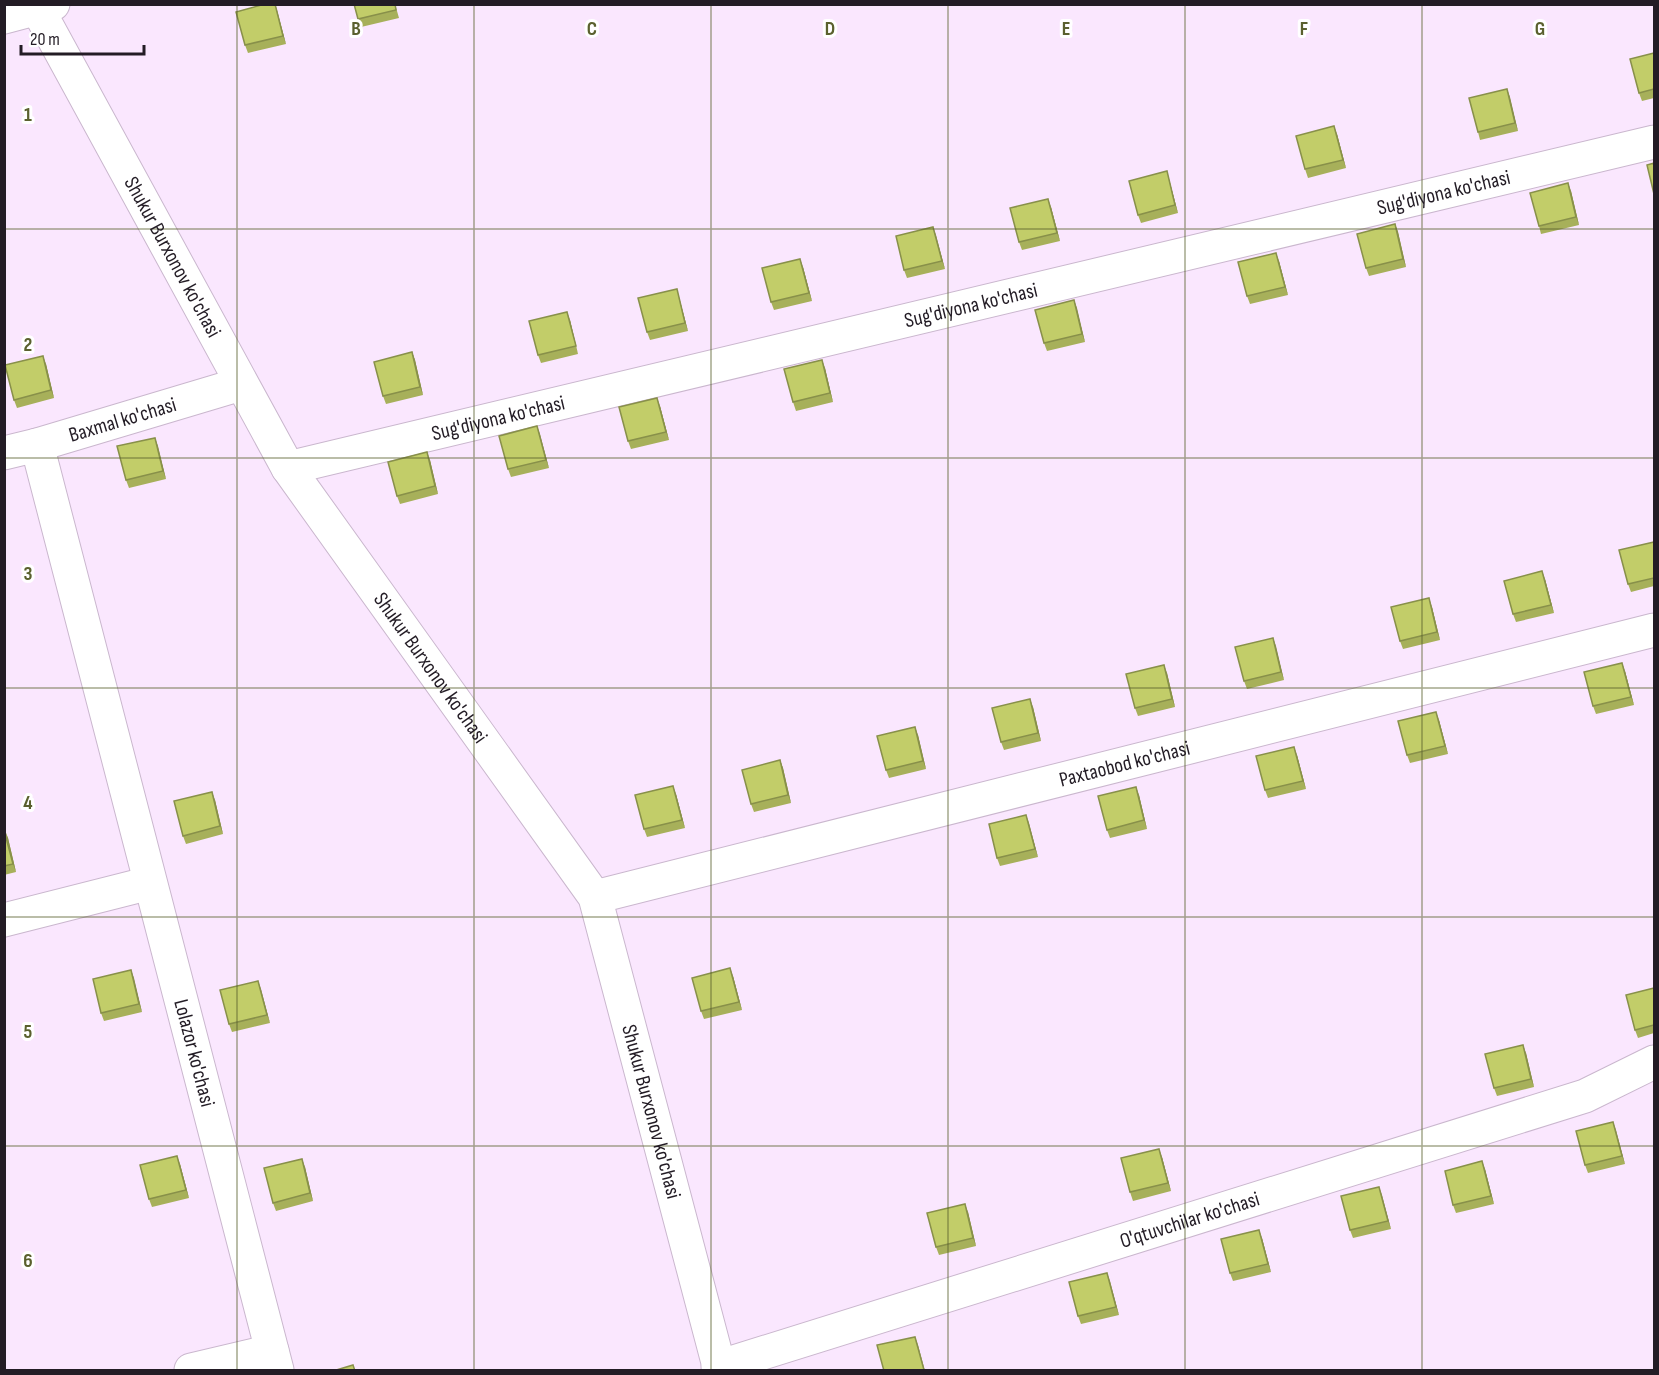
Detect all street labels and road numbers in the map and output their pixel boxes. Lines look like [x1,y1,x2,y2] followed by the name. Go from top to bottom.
[1375,165,1513,221] street label: Sug'diyona ko'chasi
[119,172,226,342] street label: Shukur Burxonov ko'chasi
[902,278,1040,333] street label: Sug'diyona ko'chasi
[429,390,567,446] street label: Sug'diyona ko'chasi
[66,392,179,448] street label: Baxmal ko'chasi
[368,588,493,748] street label: Shukur Burxonov ko'chasi
[1057,736,1192,792] street label: Paxtaobod ko'chasi
[168,996,220,1110] street label: Lolazor ko'chasi
[616,1022,686,1202] street label: Shukur Burxonov ko'chasi
[1117,1187,1263,1254] street label: O'qtuvchilar ko'chasi

